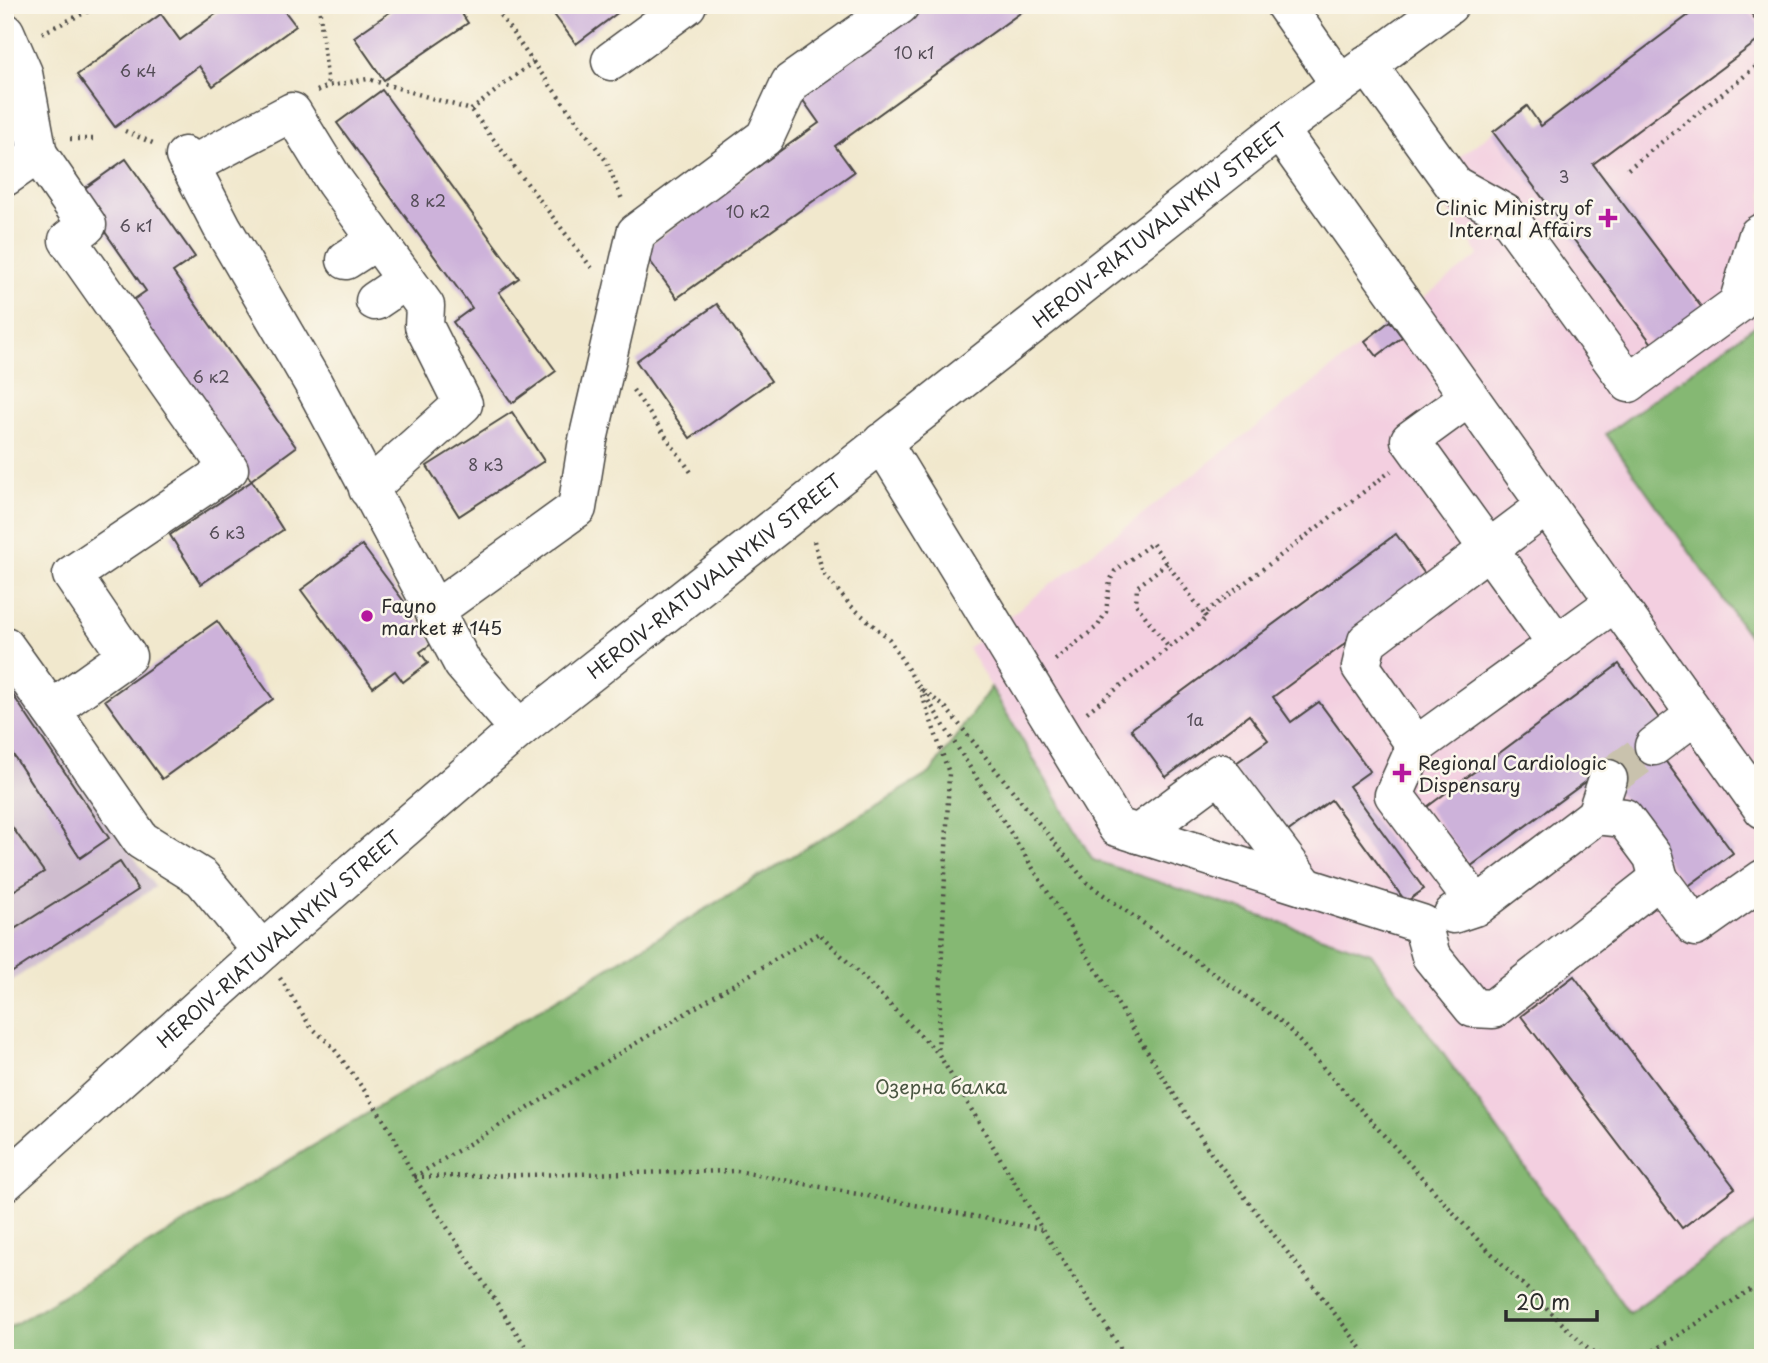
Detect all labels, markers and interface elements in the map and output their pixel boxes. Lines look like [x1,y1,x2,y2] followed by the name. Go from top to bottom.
[894,40,934,64] house number: 10 к1
[120,58,156,82] house number: 6 к4
[1026,115,1292,334] street label: HEROIV-RIATUVALNYKIV STREET
[1559,164,1569,188] house number: 3
[410,188,446,212] house number: 8 к2
[1435,193,1593,243] place label: Clinic Ministry of Internal Affairs
[726,199,770,223] house number: 10 к2
[1598,208,1618,228] marker: Clinic Ministry of Internal Affairs
[119,213,153,237] house number: 6 к1
[192,364,230,388] house number: 6 к2
[468,452,504,476] house number: 8 к3
[580,466,847,685] street label: HEROIV-RIATUVALNYKIV STREET
[209,520,245,544] house number: 6 к3
[381,591,502,641] place label: Fayno market # 145
[359,608,375,624] marker: Fayno market # 145
[1186,707,1204,731] house number: 1а
[1418,748,1607,798] place label: Regional Cardiologic Dispensary
[1392,763,1412,783] marker: Regional Cardiologic Dispensary
[150,823,407,1054] street label: HEROIV-RIATUVALNYKIV STREET
[875,1072,1007,1100] park label: Озерна балка
[1506,1279,1596,1323] scale bar
[1516,1285,1570,1317] text: 20 m

